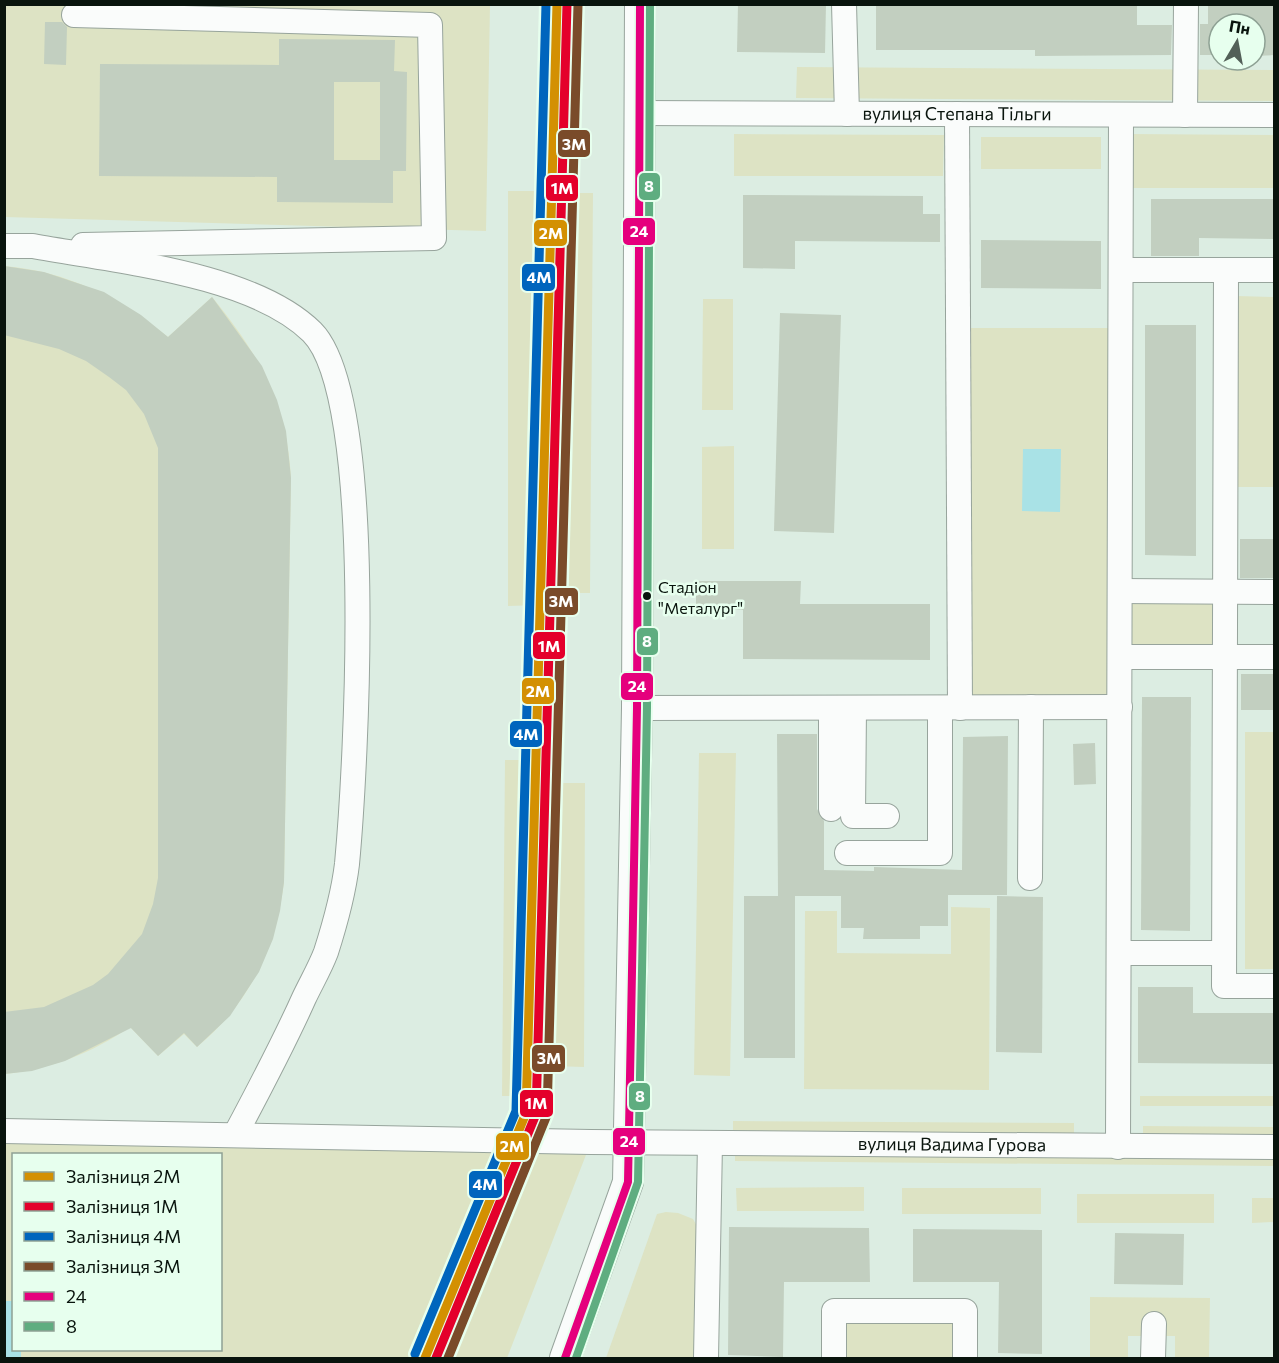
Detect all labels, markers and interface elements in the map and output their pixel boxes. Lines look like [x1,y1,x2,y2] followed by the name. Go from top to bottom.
[1207,12,1267,72] north arrow
[1228,16,1252,38] text: Пн
[862,102,1052,124] street label: вулиця Степана Тільги
[557,129,591,158] line badge: 3М
[562,134,586,153] text: 3М
[638,172,661,201] line badge: 8
[545,174,579,202] line badge: 1М
[644,176,654,195] text: 8
[551,178,573,197] text: 1М
[622,217,656,246] line badge: 24
[533,219,568,247] line badge: 2М
[630,221,649,240] text: 24
[539,223,563,242] text: 2М
[521,263,556,292] line badge: 4М
[526,267,552,286] text: 4М
[658,577,743,617] place label: Стадіон "Металург"
[544,587,579,616] line badge: 3М
[641,590,653,602] marker: Стадіон "Металург"
[549,591,573,610] text: 3М
[636,627,659,656] line badge: 8
[532,631,566,660] line badge: 1М
[642,631,652,650] text: 8
[538,636,560,655] text: 1М
[620,672,654,701] line badge: 24
[628,676,647,695] text: 24
[521,677,555,705] line badge: 2М
[526,681,550,700] text: 2М
[509,720,543,748] line badge: 4М
[513,724,539,743] text: 4М
[531,1044,566,1073] line badge: 3М
[537,1048,561,1067] text: 3М
[628,1082,651,1111] line badge: 8
[635,1086,645,1105] text: 8
[519,1089,554,1118] line badge: 1М
[525,1093,547,1112] text: 1М
[612,1127,646,1156] line badge: 24
[620,1131,639,1150] text: 24
[495,1132,530,1161] line badge: 2М
[858,1132,1046,1155] street label: вулиця Вадима Гурова
[500,1136,524,1155] text: 2М
[12,1153,222,1351] legend
[66,1165,181,1187] text: Залізниця 2М
[468,1170,503,1199] line badge: 4М
[472,1174,498,1193] text: 4М
[66,1195,178,1217] text: Залізниця 1М
[66,1225,181,1247] text: Залізниця 4М
[66,1255,181,1277] text: Залізниця 3М
[66,1285,87,1307] text: 24
[66,1315,77,1337] text: 8

